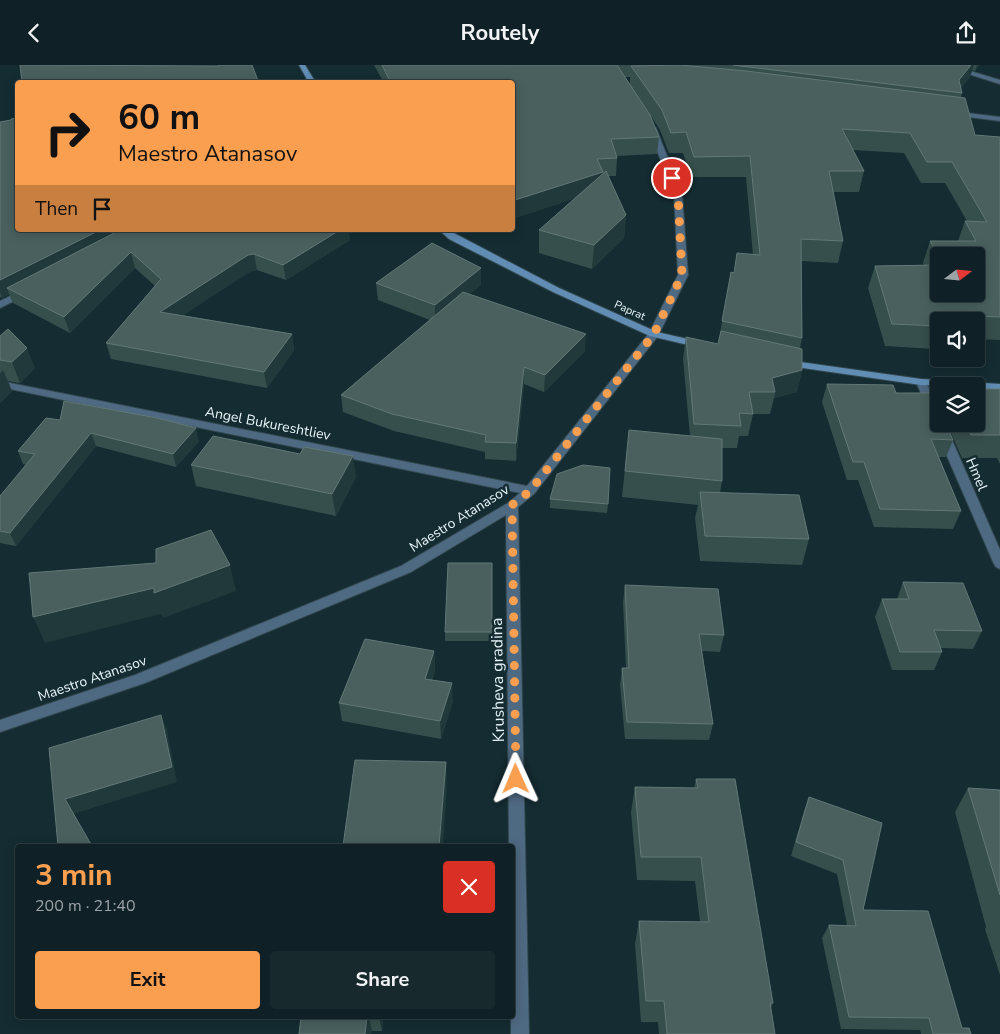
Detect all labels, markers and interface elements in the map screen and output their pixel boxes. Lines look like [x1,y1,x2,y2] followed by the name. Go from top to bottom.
[461,18,539,48] text: Routely
[20,19,48,47] icon: back
[952,19,980,47] icon: share
[118,94,200,141] text: 60 m
[35,100,100,165] icon: right
[118,139,297,169] text: Maestro Atanasov
[651,157,693,199] pin
[658,164,686,192] icon: arrive
[88,195,116,223] icon: arrive
[35,196,78,222] text: Then
[930,247,985,303] north arrow
[930,247,985,432] map controls
[612,297,648,324] street label: Paprat
[930,312,985,367] button: sound
[930,377,985,432] button: layers
[203,402,333,445] street label: Angel Bukureshtliev
[961,455,992,494] street label: Hmel
[406,480,513,557] street label: Maestro Atanasov
[486,617,510,743] street label: Krusheva gradina
[35,651,150,706] street label: Maestro Atanasov
[489,752,541,804] position arrow
[35,855,113,896] text: 3 min
[443,861,495,913] button: close
[35,895,136,917] text: 200 m · 21:40
[35,951,260,1009] button: Exit
[270,951,495,1009] button: Share

